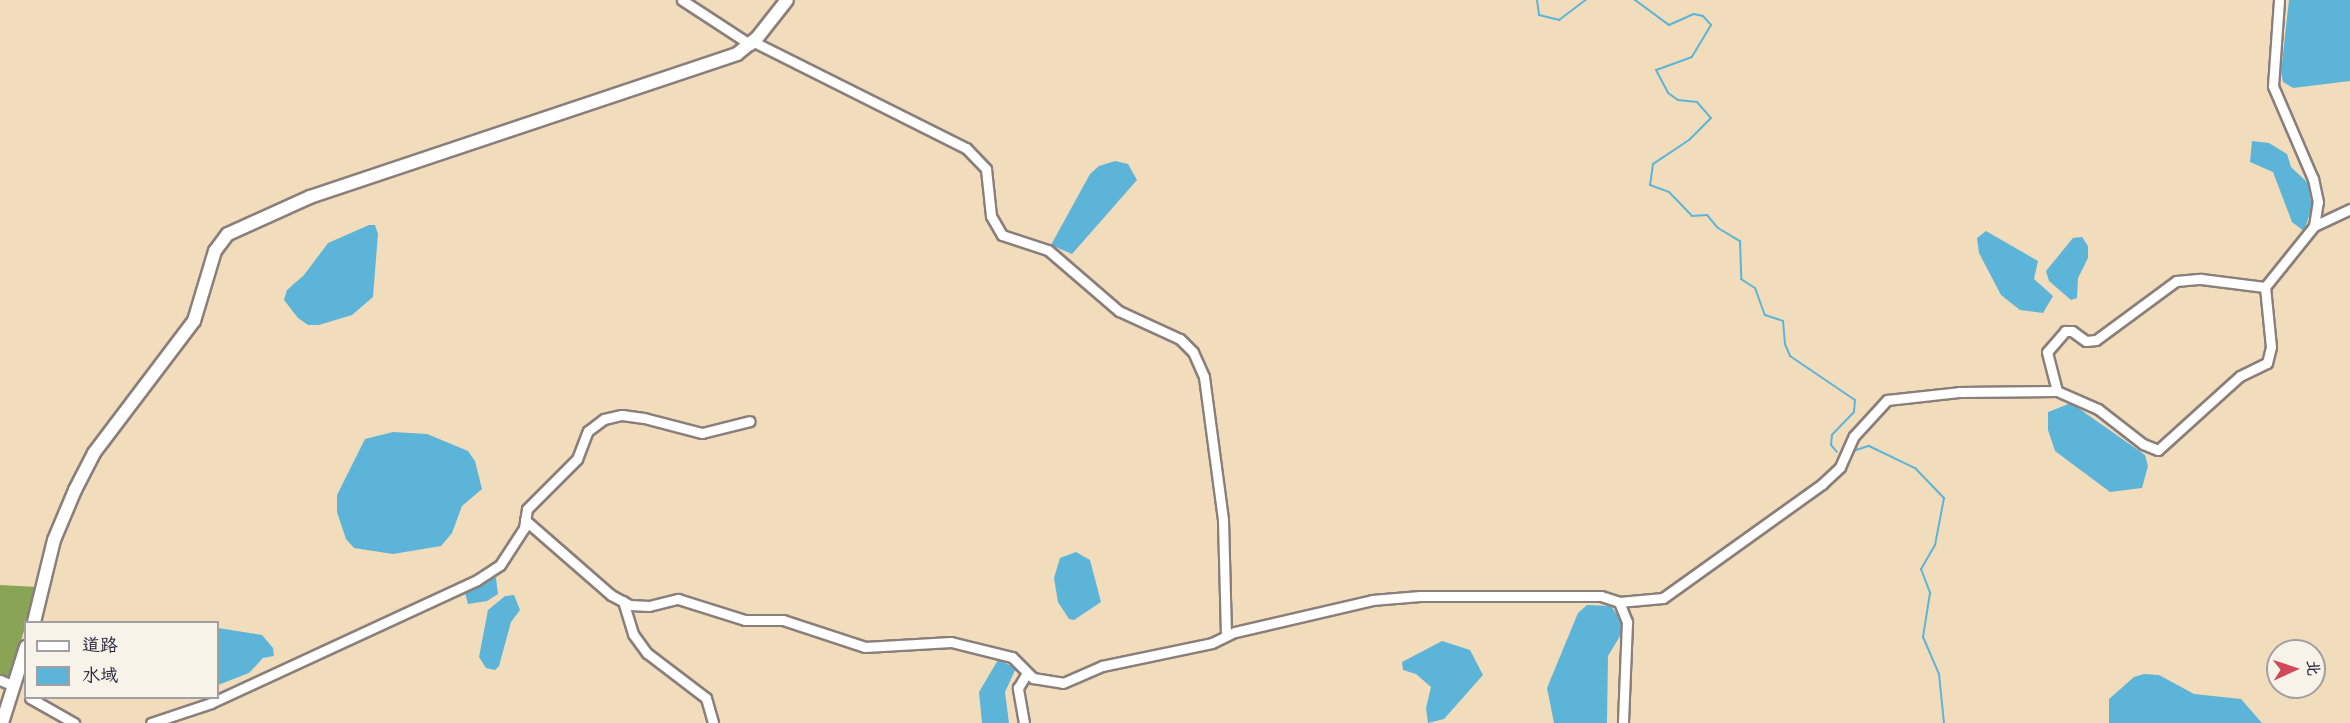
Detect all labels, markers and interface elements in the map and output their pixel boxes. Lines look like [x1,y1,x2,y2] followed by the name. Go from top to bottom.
[24,621,219,699] legend
[82,632,118,661] text: 道路
[2266,639,2326,699] north arrow
[2300,659,2325,677] text: 北
[82,662,118,691] text: 水域

